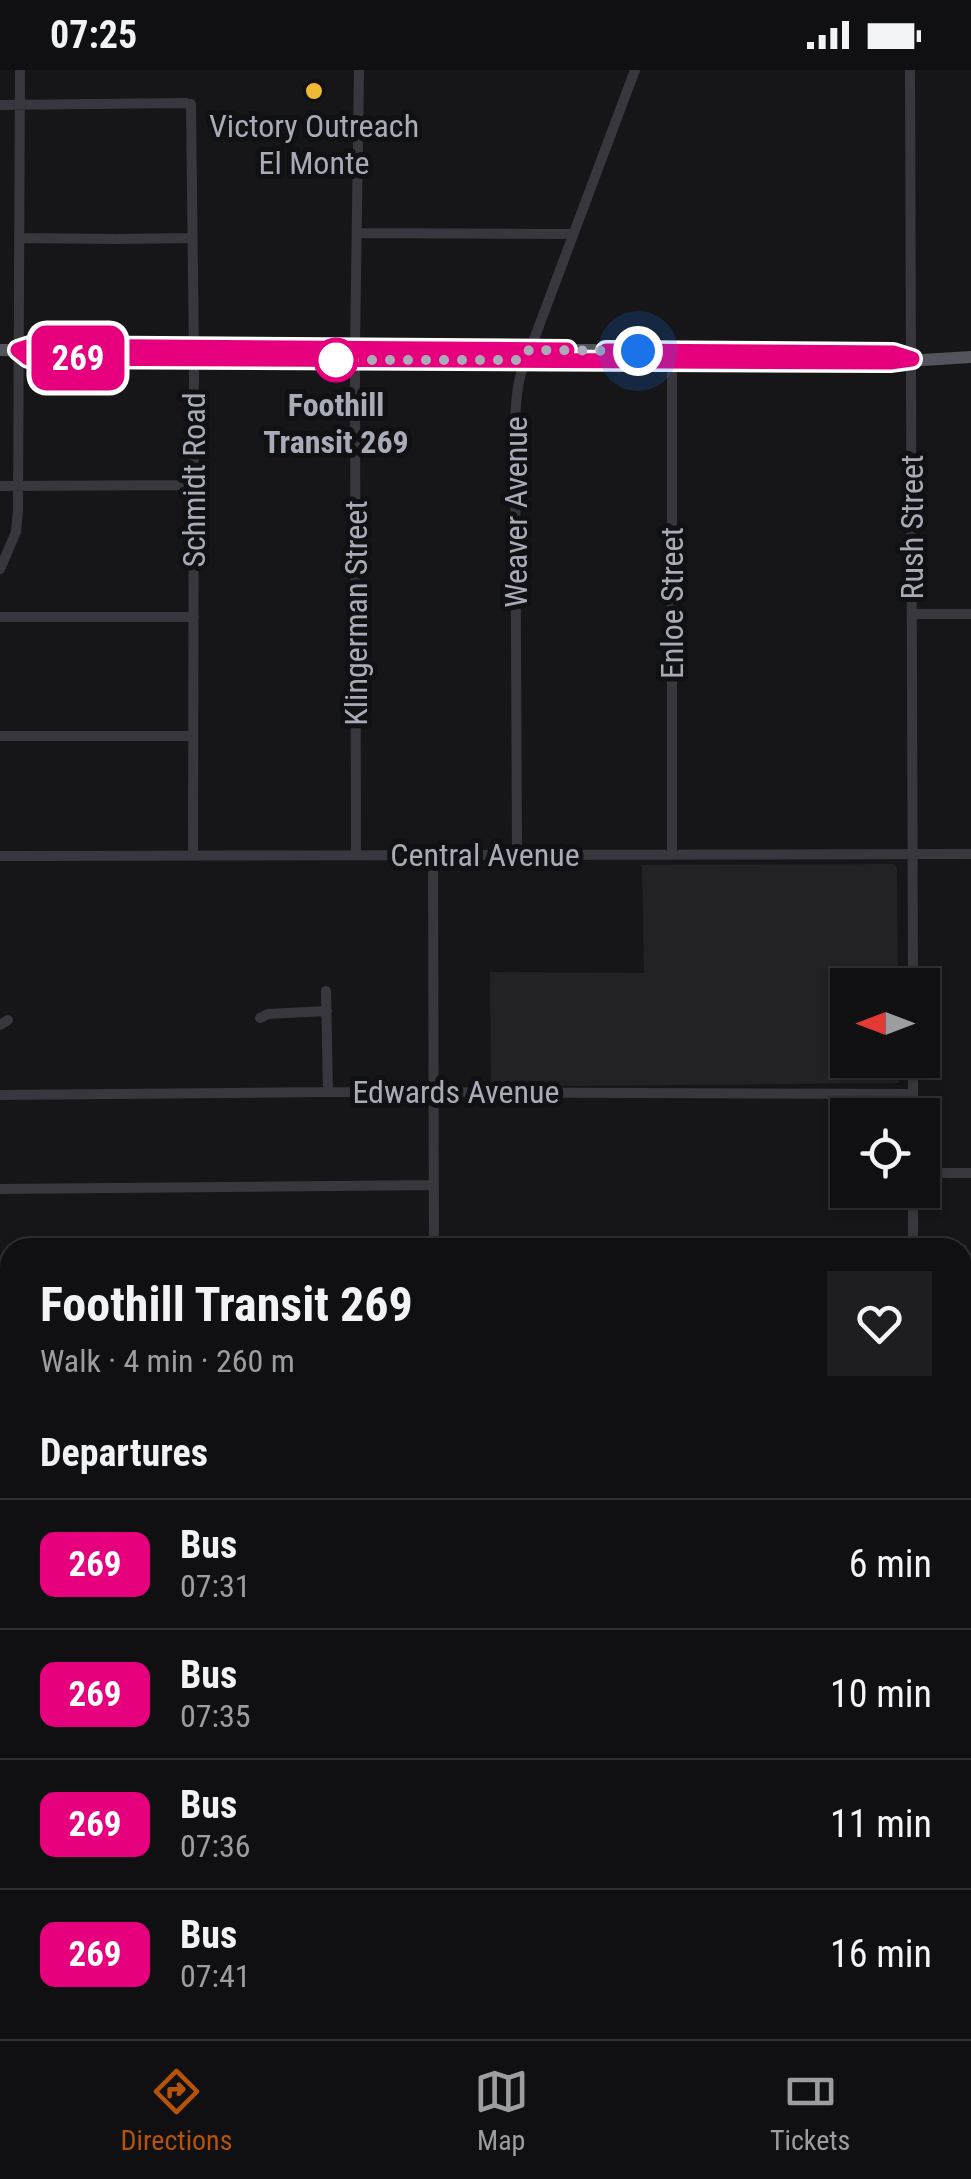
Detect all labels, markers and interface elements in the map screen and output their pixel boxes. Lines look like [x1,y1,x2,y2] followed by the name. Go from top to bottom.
[50,13,137,57] text: 07:25
[303,80,325,102] marker: Victory Outreach El Monte
[209,107,419,182] place label: Victory Outreach El Monte
[20,326,136,390] line badge: 269
[613,326,663,376] your location
[51,338,105,379] text: 269
[315,339,357,381] marker: Foothill Transit 269
[263,386,409,461] place label: Foothill Transit 269
[175,392,213,568] street label: Schmidt Road
[497,416,535,608] street label: Weaver Avenue
[893,455,931,599] street label: Rush Street
[337,500,375,726] street label: Klingerman Street
[653,527,691,679] street label: Enloe Street
[390,836,580,874] street label: Central Avenue
[830,968,940,1078] north arrow
[830,968,940,1208] map controls
[353,1073,560,1111] street label: Edwards Avenue
[830,1098,940,1208] button: locate
[827,1271,932,1376] button: heart
[40,1276,413,1333] text: Foothill Transit 269
[40,1342,295,1380] text: Walk · 4 min · 260 m
[40,1431,208,1475] text: Departures
[180,1523,237,1567] text: Bus
[849,1542,932,1586] text: 6 min
[68,1544,122,1585] text: 269
[180,1567,251,1605] text: 07:31
[180,1653,237,1697] text: Bus
[830,1672,932,1716] text: 10 min
[68,1674,122,1715] text: 269
[180,1697,251,1735] text: 07:35
[180,1783,237,1827] text: Bus
[830,1802,932,1846] text: 11 min
[68,1804,122,1845] text: 269
[180,1827,251,1865] text: 07:36
[180,1913,237,1957] text: Bus
[830,1932,932,1976] text: 16 min
[68,1934,122,1975] text: 269
[180,1957,251,1995] text: 07:41
[121,2064,232,2157] tab: Directions
[474,2064,529,2157] tab: Map
[770,2064,850,2157] tab: Tickets

